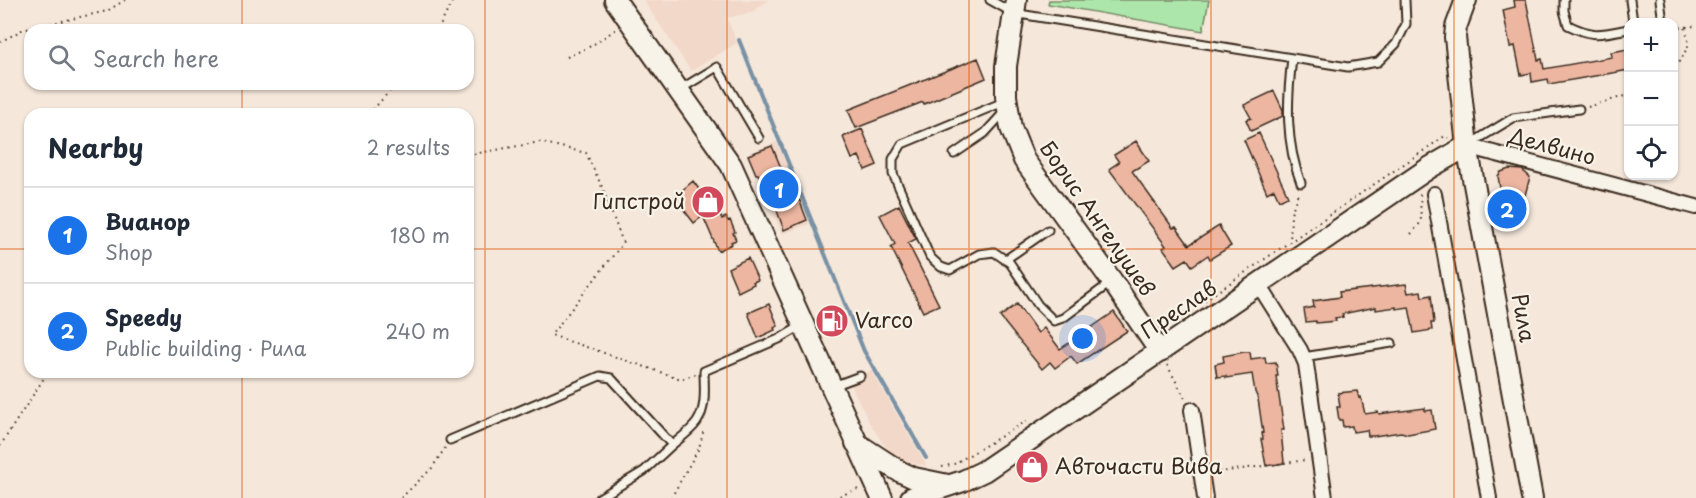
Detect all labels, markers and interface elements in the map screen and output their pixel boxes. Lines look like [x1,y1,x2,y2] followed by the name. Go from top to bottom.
[1624,18,1678,180] map controls
[1624,18,1678,72] button: +
[24,24,474,90] search box
[45,41,78,74] icon: search
[93,41,219,74] text: Search here
[1624,72,1678,126] button: −
[1505,118,1599,172] street label: Делвино
[1624,126,1678,180] button: locate
[48,128,143,167] text: Nearby
[367,132,450,162] text: 2 results
[1033,134,1164,302] street label: Борис Ангелушев
[760,166,798,212] pin: 1
[593,184,685,216] place label: Гипстрой
[690,184,726,220] shop icon: Гипстрой
[1488,186,1526,232] pin: 2
[105,204,190,237] text: Вианор
[63,220,72,250] text: 1
[390,220,450,250] text: 180 m
[105,237,153,267] text: Shop
[1133,271,1222,346] street label: Преслав
[1505,291,1545,345] street label: Рила
[105,300,182,333] text: Speedy
[814,303,850,339] fuel station icon: Varco
[855,303,913,335] place label: Varco
[60,316,75,346] text: 2
[385,316,450,346] text: 240 m
[1068,324,1097,353] your location
[105,333,306,363] text: Public building · Рила
[1014,449,1050,485] shop icon: Авточасти Вива
[1055,449,1223,481] place label: Авточасти Вива

